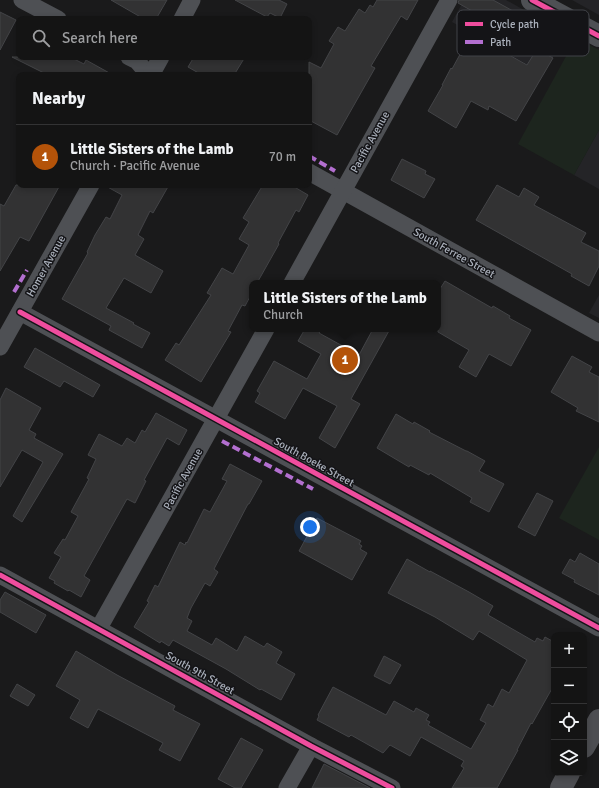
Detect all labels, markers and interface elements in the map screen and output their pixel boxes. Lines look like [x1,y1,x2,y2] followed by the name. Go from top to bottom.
[457,10,589,56] legend
[16,16,312,60] search box
[490,18,539,31] text: Cycle path
[30,27,52,49] icon: search
[62,29,138,47] text: Search here
[490,36,511,49] text: Path
[32,88,85,109] text: Nearby
[348,109,392,175] street label: Pacific Avenue
[70,140,234,158] text: Little Sisters of the Lamb
[41,149,49,165] text: 1
[269,149,296,165] text: 70 m
[70,158,200,174] text: Church · Pacific Avenue
[411,225,497,281] street label: South Ferree Street
[24,233,68,299] street label: Homer Avenue
[249,280,441,332] popup
[263,289,427,307] text: Little Sisters of the Lamb
[263,307,303,323] text: Church
[332,345,358,375] pin: 1
[272,435,357,490] street label: South Boeke Street
[161,446,205,512] street label: Pacific Avenue
[300,517,320,537] your location
[551,632,587,776] map controls
[551,632,587,668] button: +
[163,649,237,697] street label: South 9th Street
[551,668,587,704] button: −
[551,704,587,740] button: locate
[551,740,587,776] button: layers

